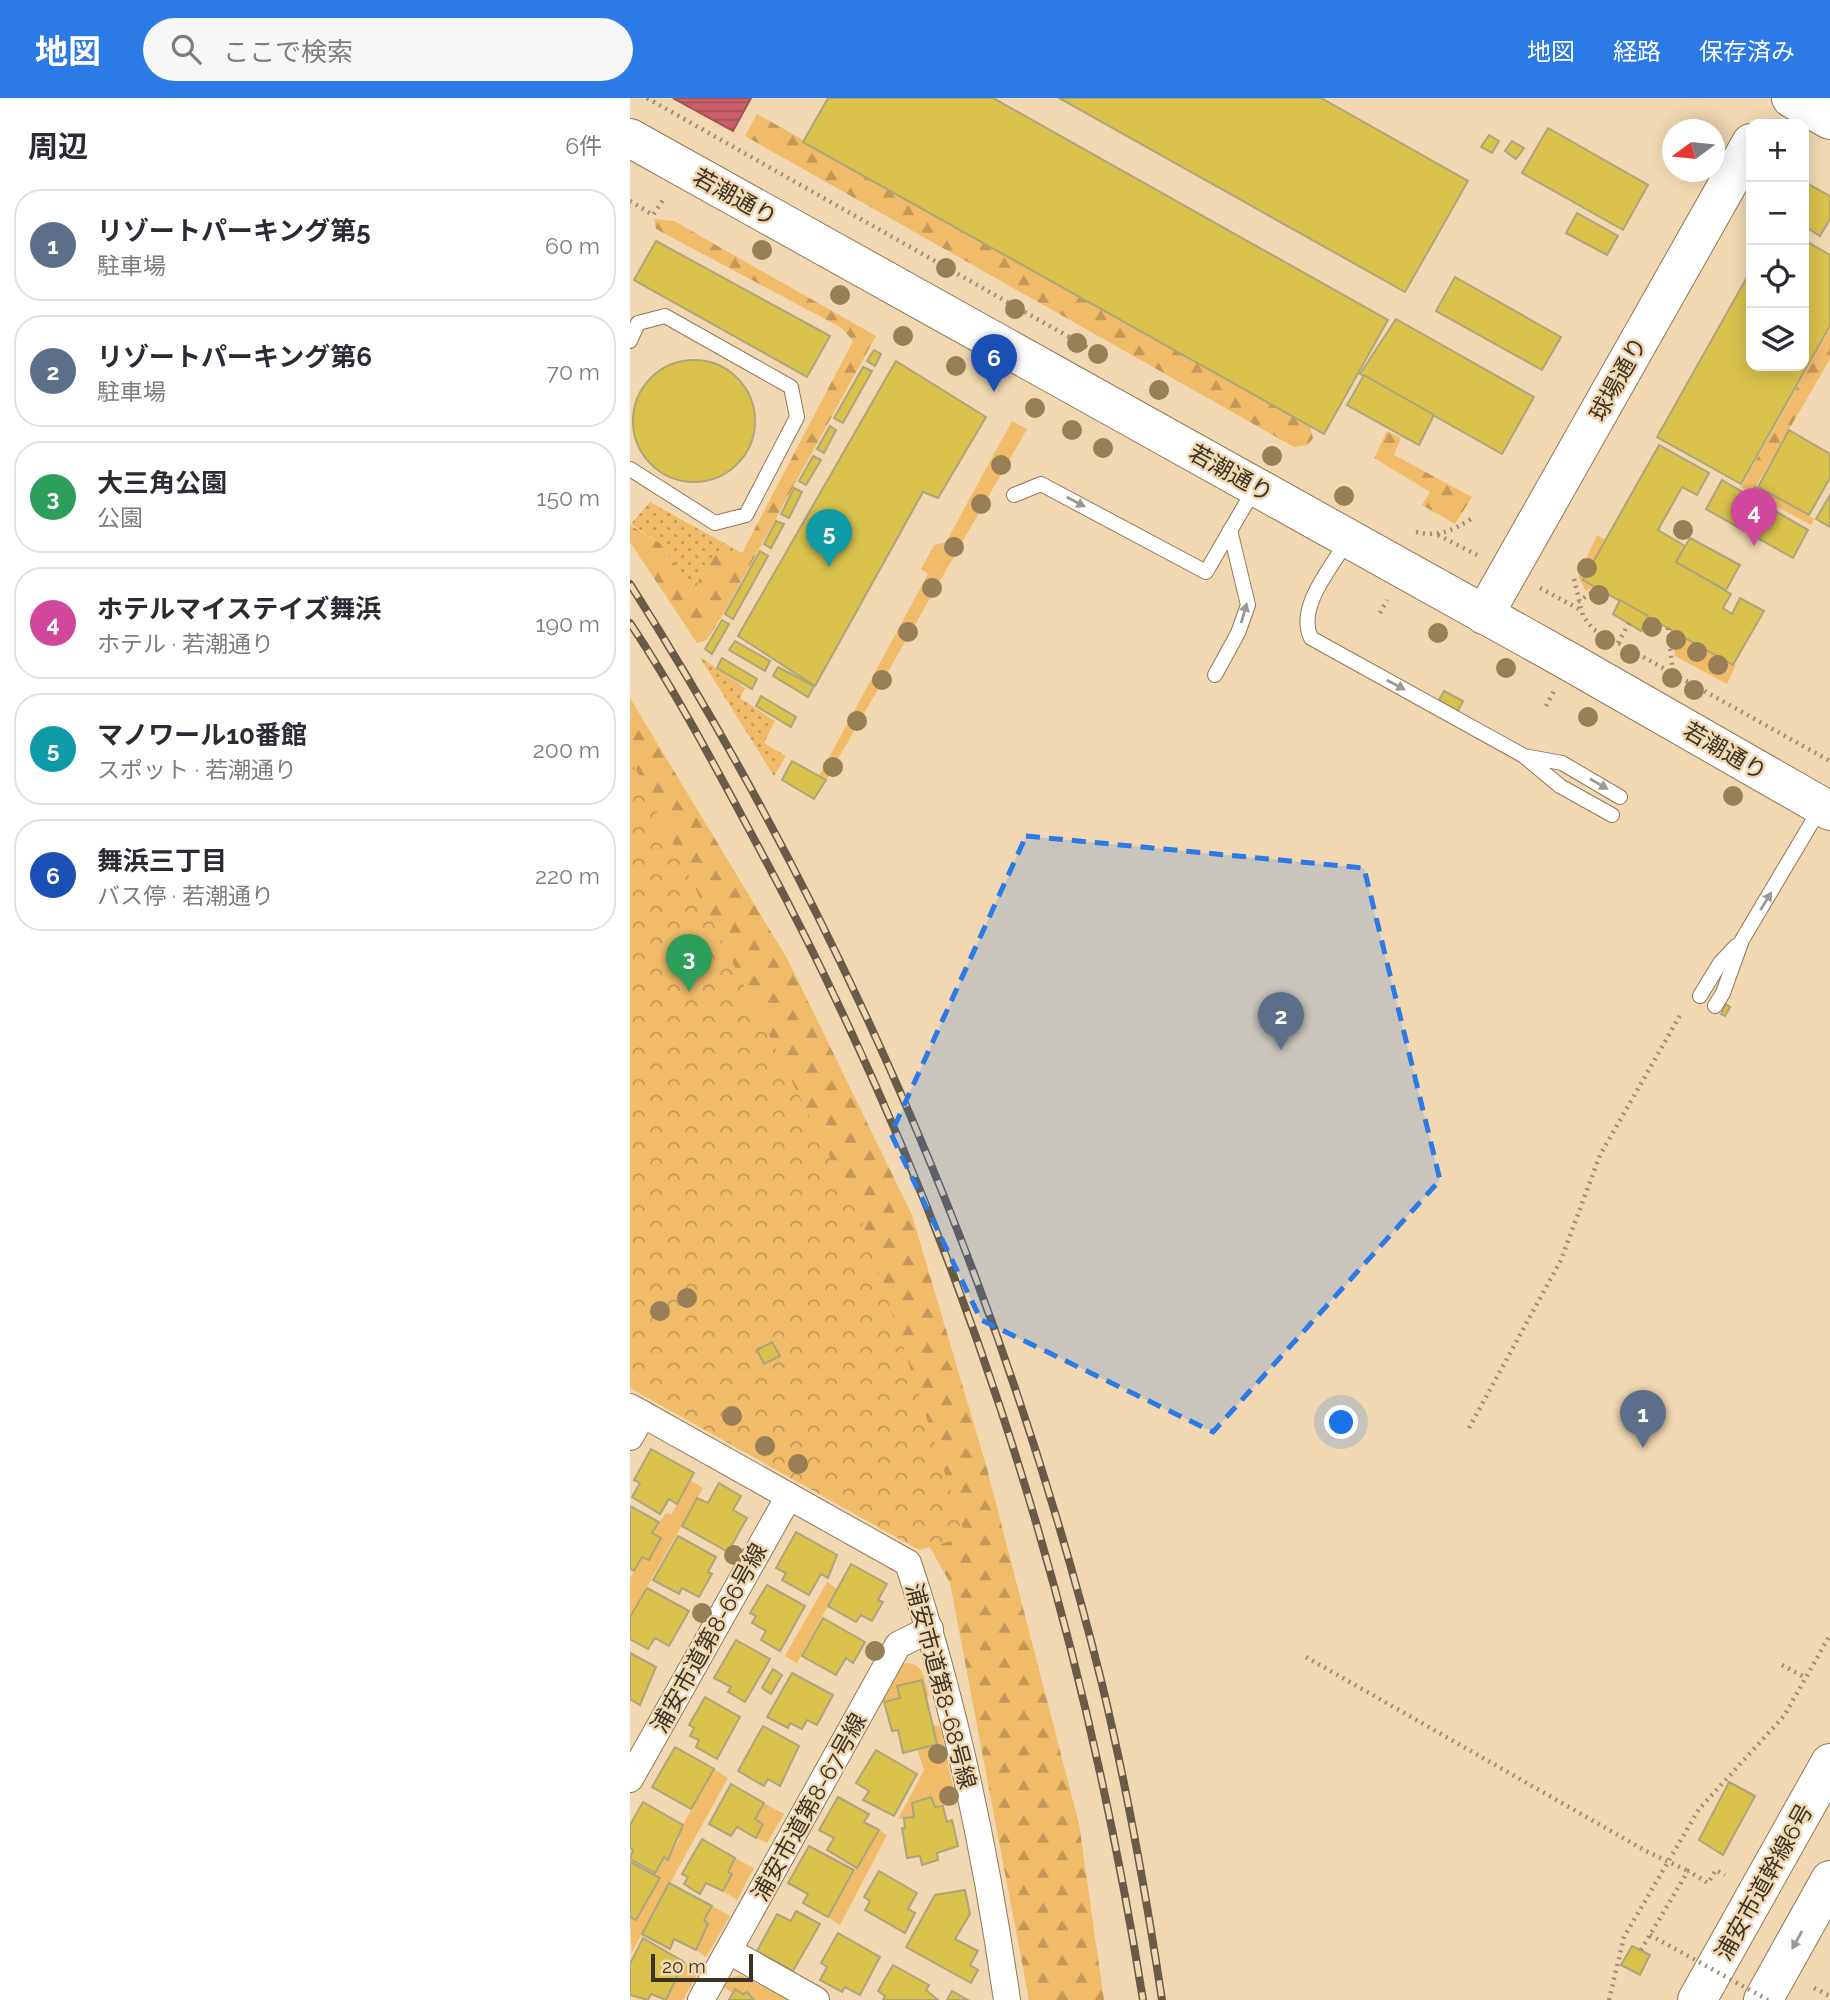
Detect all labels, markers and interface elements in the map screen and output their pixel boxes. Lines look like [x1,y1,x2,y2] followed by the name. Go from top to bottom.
[143,18,633,81] search box
[167,30,205,68] icon: search
[35,32,101,71] text: 地図
[223,37,353,67] text: ここで検索
[1527,37,1575,66] text: 地図
[1613,37,1661,66] text: 経路
[1699,37,1795,66] text: 保存済み
[1662,119,1725,182] north arrow
[1746,119,1809,371] map controls
[1746,119,1809,182] button: +
[28,129,88,164] text: 周辺
[565,132,602,159] text: 6件
[688,162,782,231] street label: 若潮通り
[1746,182,1809,245] button: −
[97,216,371,246] text: リゾートパーキング第5
[47,232,59,259] text: 1
[545,232,600,259] text: 60 m
[1746,245,1809,308] button: locate
[97,252,166,279] text: 駐車場
[1746,308,1809,371] button: layers
[1583,332,1652,426] street label: 球場通り
[971,334,1017,392] pin: 6
[97,342,372,372] text: リゾートパーキング第6
[47,358,59,385] text: 2
[547,358,600,385] text: 70 m
[97,378,166,405] text: 駐車場
[1184,438,1278,507] street label: 若潮通り
[97,468,227,498] text: 大三角公園
[47,484,59,511] text: 3
[537,484,600,511] text: 150 m
[1731,488,1777,546] pin: 4
[1066,496,1086,507] one-way arrow
[97,504,143,531] text: 公園
[806,509,852,567] pin: 5
[97,594,381,624] text: ホテルマイステイズ舞浜
[1239,602,1250,624] one-way arrow
[46,610,60,637] text: 4
[536,610,600,637] text: 190 m
[97,630,274,657] text: ホテル · 若潮通り
[1387,678,1407,690] one-way arrow
[1679,716,1772,785] street label: 若潮通り
[97,720,307,750] text: マノワール10番館
[47,736,59,763] text: 5
[533,736,600,763] text: 200 m
[97,756,297,783] text: スポット · 若潮通り
[1589,778,1608,791] one-way arrow
[97,846,227,876] text: 舞浜三丁目
[46,862,60,889] text: 6
[535,862,600,889] text: 220 m
[97,882,274,909] text: バス停 · 若潮通り
[1760,892,1772,911] one-way arrow
[666,934,712,992] pin: 3
[1258,992,1304,1050] pin: 2
[1620,1390,1666,1448] pin: 1
[1324,1405,1358,1439] your location
[645,1538,772,1737] street label: 浦安市道第8-66号線
[901,1580,982,1792] street label: 浦安市道第8-68号線
[746,1708,871,1905] street label: 浦安市道第8-67号線
[1709,1799,1818,1965] street label: 浦安市道幹線6号
[1791,1930,1803,1949] one-way arrow
[651,1951,752,1983] scale bar
[662,1955,706,1977] text: 20 m

